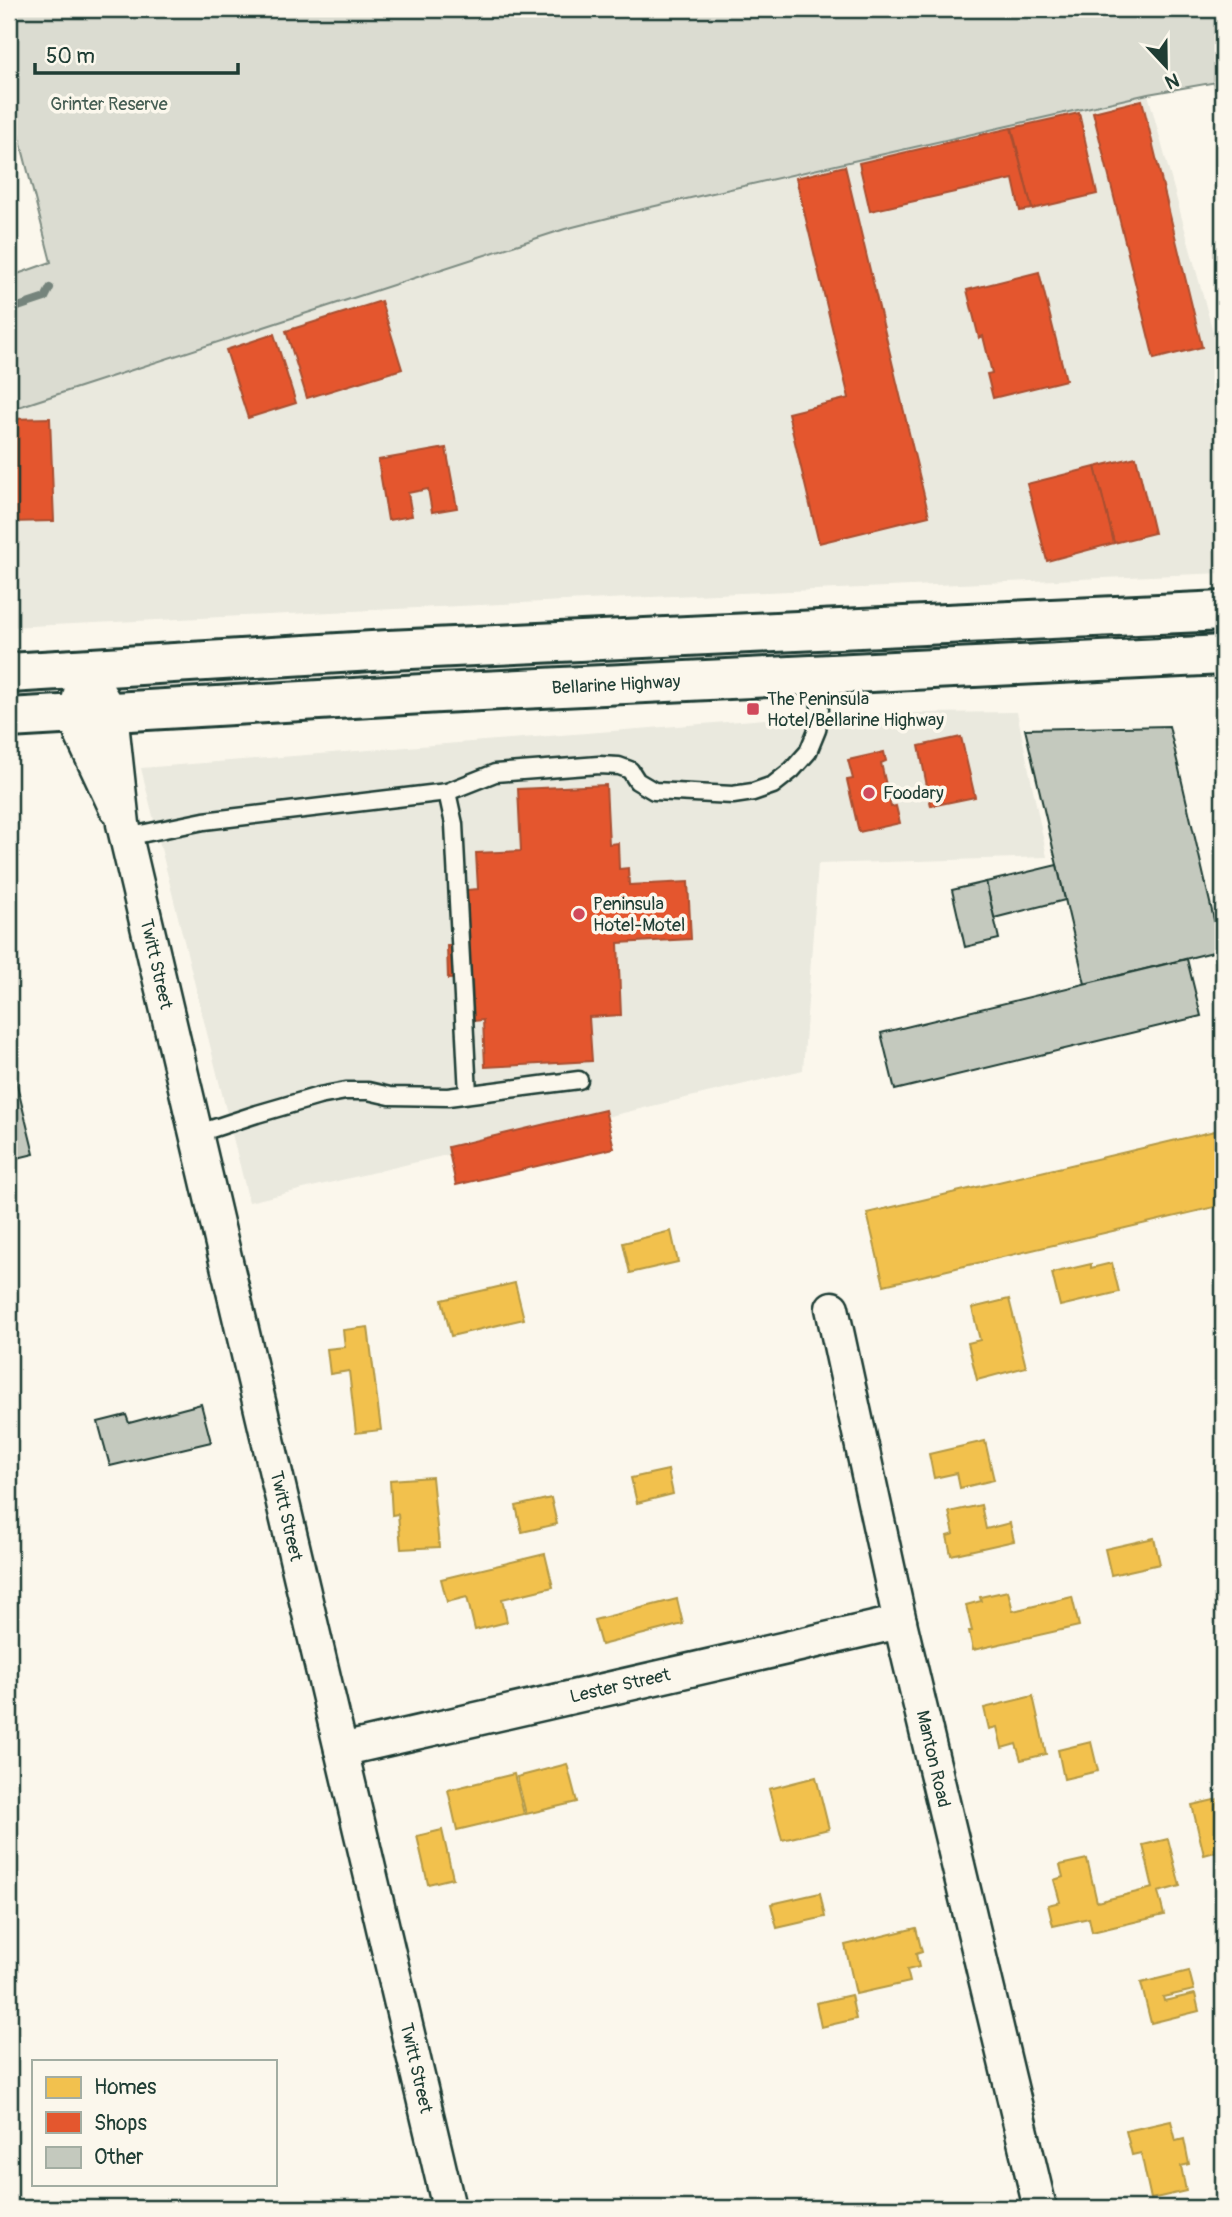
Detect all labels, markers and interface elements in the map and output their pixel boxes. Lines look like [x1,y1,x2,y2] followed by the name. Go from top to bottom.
[35,32,238,76] scale bar
[1130,32,1200,102] north arrow
[46,43,95,70] text: 50 m
[1161,67,1182,94] text: N
[50,93,168,116] park label: Grinter Reserve
[551,670,681,700] street label: Bellarine Highway
[767,688,944,732] place label: The Peninsula Hotel/Bellarine Highway
[745,701,761,717] marker: The Peninsula Hotel/Bellarine Highway
[883,782,944,805] place label: Foodary
[861,785,877,801] marker: Foodary
[593,893,685,937] place label: Peninsula Hotel-Motel
[571,906,587,922] marker: Peninsula Hotel-Motel
[134,917,178,1012] street label: Twitt Street
[264,1469,308,1564] street label: Twitt Street
[568,1663,673,1709] street label: Lester Street
[911,1708,955,1810] street label: Manton Road
[394,2021,438,2116] street label: Twitt Street
[32,2060,276,2186] legend
[94,2074,157,2101] text: Homes
[94,2110,147,2137] text: Shops
[94,2144,144,2171] text: Other

